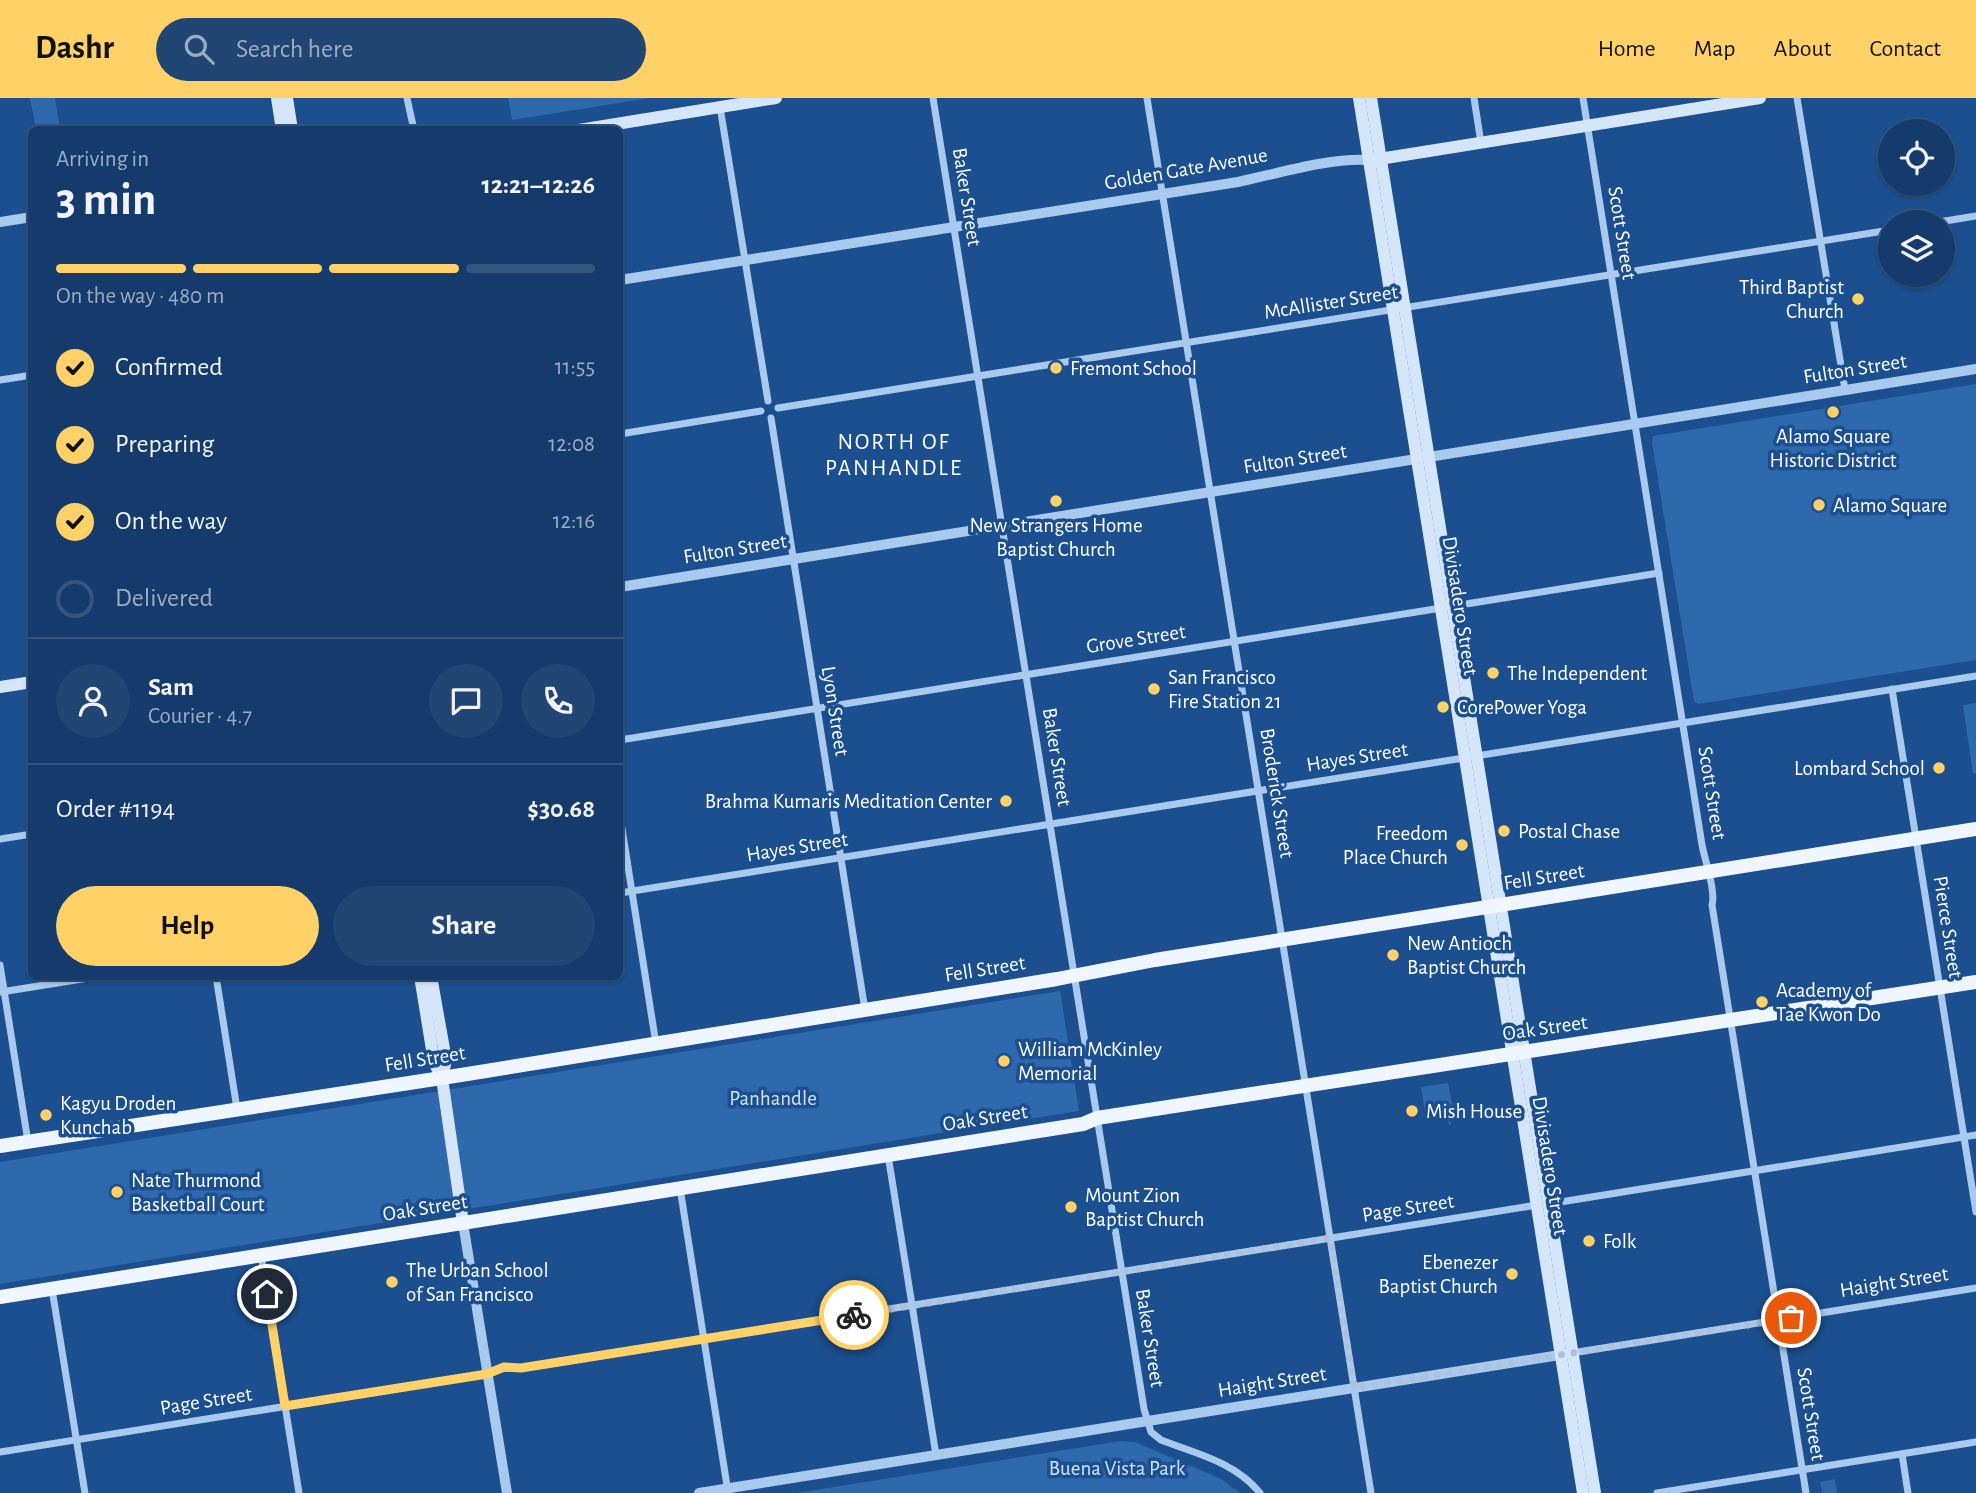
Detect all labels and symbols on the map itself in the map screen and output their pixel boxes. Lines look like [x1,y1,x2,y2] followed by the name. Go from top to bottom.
[1103,144,1269,194] street label: Golden Gate Avenue
[949,146,985,248] street label: Baker Street
[1604,185,1640,281] street label: Scott Street
[1739,277,1844,322] place label: Third Baptist Church
[1263,281,1400,323] street label: McAllister Street
[1850,291,1866,307] marker: Third Baptist Church
[1802,350,1908,388] street label: Fulton Street
[1070,358,1197,379] place label: Fremont School
[1048,360,1064,376] marker: Fremont School
[1825,404,1841,420] marker: Alamo Square Historic District
[1770,426,1897,471] place label: Alamo Square Historic District
[825,431,963,480] district label: NORTH OF PANHANDLE
[1242,440,1348,478] street label: Fulton Street
[1048,493,1064,509] marker: New Strangers Home Baptist Church
[1833,495,1947,516] place label: Alamo Square
[1811,497,1827,513] marker: Alamo Square
[969,515,1143,560] place label: New Strangers Home Baptist Church
[682,530,788,568] street label: Fulton Street
[1439,535,1481,677] street label: Divisadero Street
[1085,621,1187,657] street label: Grove Street
[1507,663,1648,684] place label: The Independent
[818,665,853,758] street label: Lyon Street
[1485,665,1501,681] marker: The Independent
[1168,667,1281,712] place label: San Francisco Fire Station 21
[1146,681,1162,697] marker: San Francisco Fire Station 21
[1457,697,1587,718] place label: CorePower Yoga
[1435,699,1451,715] marker: CorePower Yoga
[1039,706,1075,808] street label: Baker Street
[1256,727,1298,860] street label: Broderick Street
[1305,739,1410,775] street label: Hayes Street
[1694,745,1730,841] street label: Scott Street
[1794,758,1925,779] place label: Lombard School
[1931,760,1947,776] marker: Lombard School
[705,791,992,812] place label: Brahma Kumaris Meditation Center
[998,793,1014,809] marker: Brahma Kumaris Meditation Center
[1518,821,1620,842] place label: Postal Chase
[1343,823,1448,868] place label: Freedom Place Church
[1496,823,1512,839] marker: Postal Chase
[745,829,850,865] street label: Hayes Street
[1454,837,1470,853] marker: Freedom Place Church
[1502,860,1586,894] street label: Fell Street
[1930,874,1966,980] street label: Pierce Street
[1407,933,1527,978] place label: New Antioch Baptist Church
[1385,947,1401,963] marker: New Antioch Baptist Church
[943,952,1027,986] street label: Fell Street
[1776,980,1881,1025] place label: Academy of Tae Kwon Do
[1754,994,1770,1010] marker: Academy of Tae Kwon Do
[1501,1012,1589,1044] street label: Oak Street
[1018,1039,1162,1084] place label: William McKinley Memorial
[383,1042,467,1076] street label: Fell Street
[996,1053,1012,1069] marker: William McKinley Memorial
[729,1088,817,1109] park label: Panhandle
[60,1093,176,1138] place label: Kagyu Droden Kunchab
[1529,1095,1571,1237] street label: Divisadero Street
[941,1101,1029,1135] street label: Oak Street
[1426,1101,1522,1122] place label: Mish House
[1404,1103,1420,1119] marker: Mish House
[38,1107,54,1123] marker: Kagyu Droden Kunchab
[131,1170,265,1215] place label: Nate Thurmond Basketball Court
[109,1184,125,1200] marker: Nate Thurmond Basketball Court
[1085,1185,1205,1230] place label: Mount Zion Baptist Church
[1360,1190,1456,1226] street label: Page Street
[381,1191,469,1225] street label: Oak Street
[1063,1199,1079,1215] marker: Mount Zion Baptist Church
[1603,1231,1637,1252] place label: Folk
[1581,1233,1597,1249] marker: Folk
[1379,1252,1498,1297] place label: Ebenezer Baptist Church
[406,1260,549,1305] place label: The Urban School of San Francisco
[1838,1263,1950,1301] street label: Haight Street
[237,1264,297,1324] pin
[1504,1266,1520,1282] marker: Ebenezer Baptist Church
[384,1274,400,1290] marker: The Urban School of San Francisco
[819,1280,889,1350] courier
[1132,1287,1168,1389] street label: Baker Street
[1761,1288,1821,1348] pin
[1216,1363,1328,1401] street label: Haight Street
[1793,1366,1829,1462] street label: Scott Street
[158,1383,254,1419] street label: Page Street
[1049,1458,1186,1479] park label: Buena Vista Park

